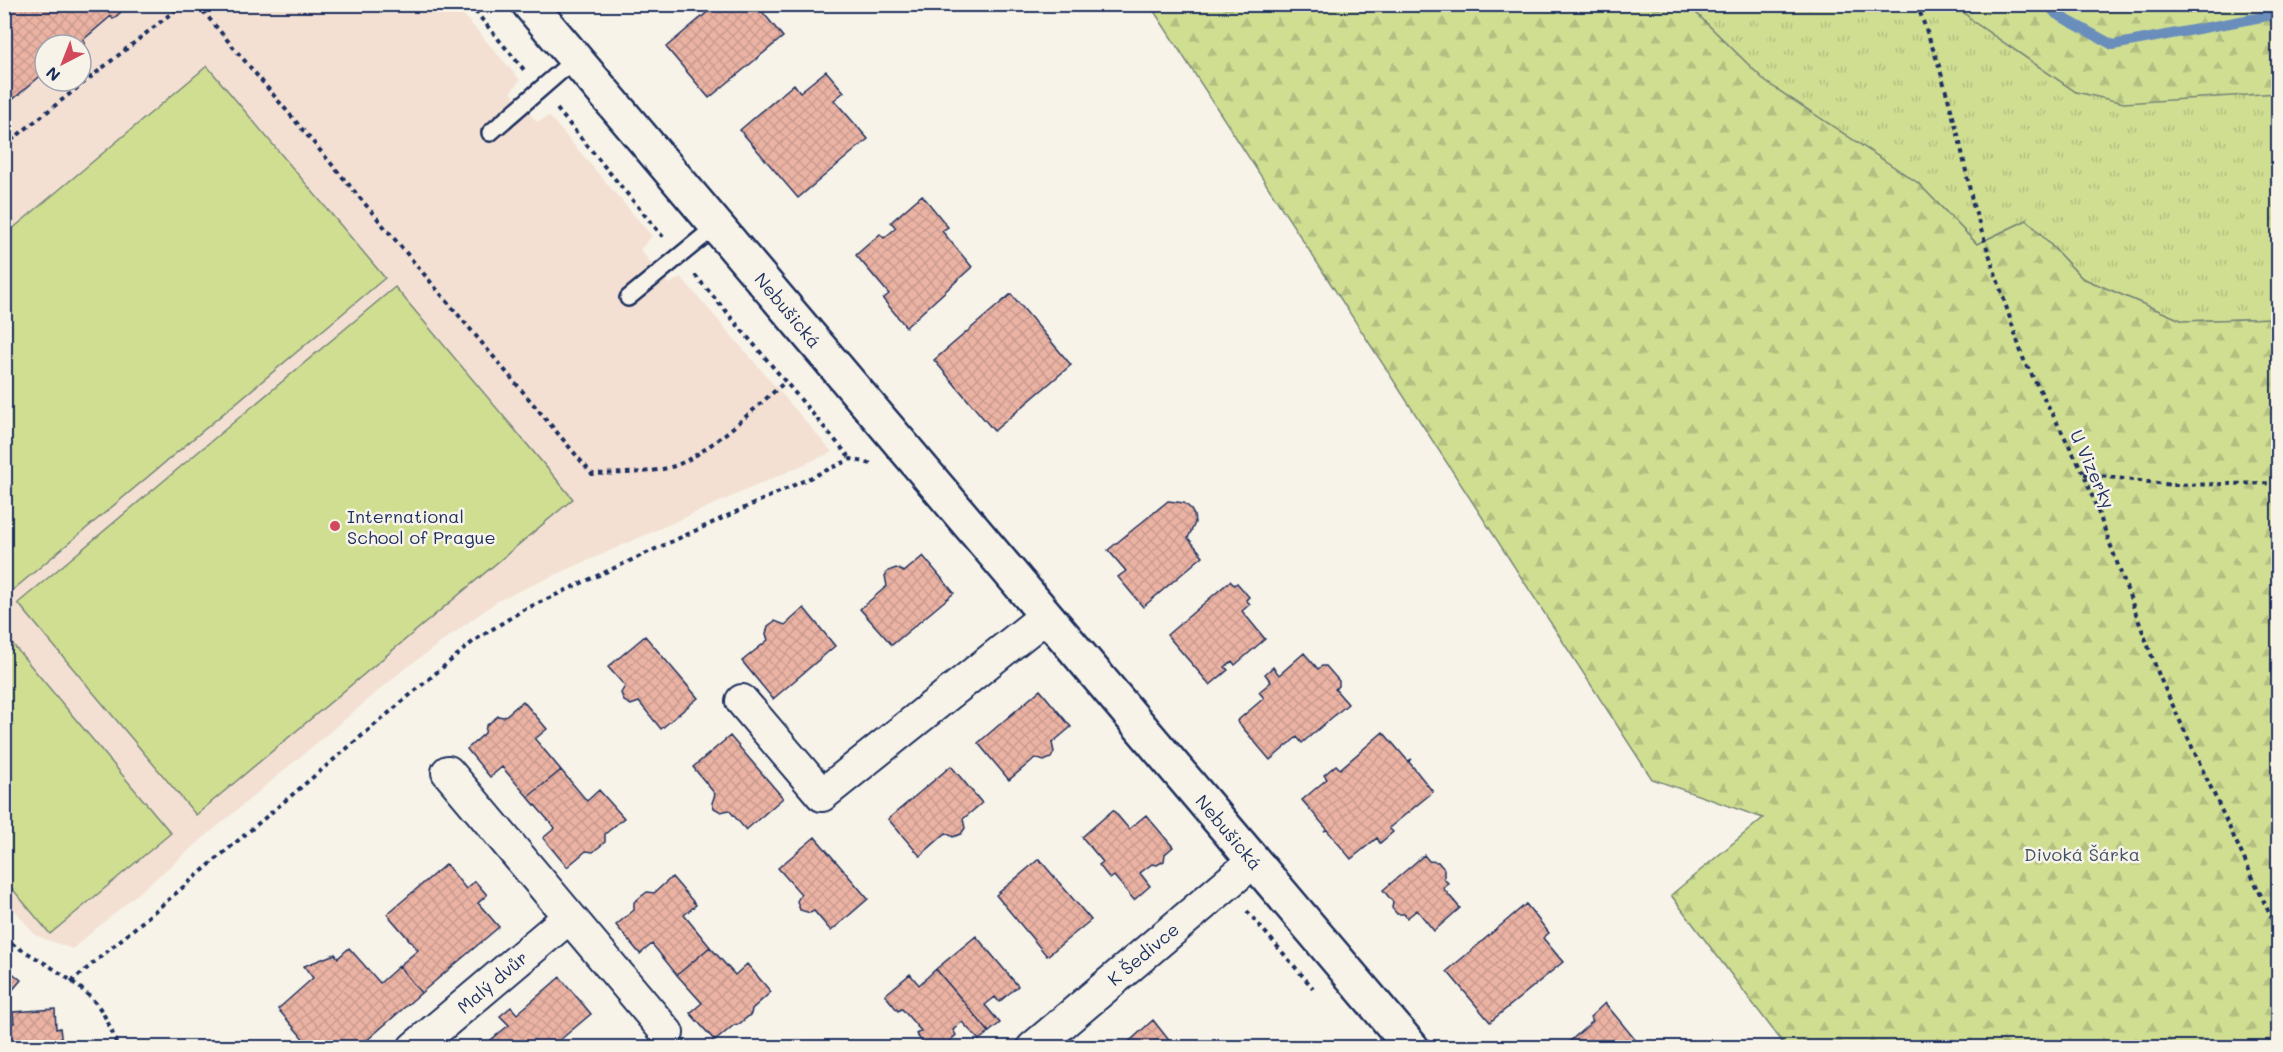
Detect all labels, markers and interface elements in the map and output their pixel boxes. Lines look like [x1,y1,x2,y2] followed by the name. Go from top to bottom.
[33,33,93,93] north arrow
[41,63,64,86] text: N
[749,267,827,353] street label: Nebušická
[2065,426,2121,512] street label: U Vizerky
[347,504,496,549] place label: International School of Prague
[328,519,342,533] marker: International School of Prague
[1190,789,1268,875] street label: Nebušická
[2024,842,2140,866] park label: Divoká Šárka
[1102,917,1184,991] street label: K Šedivce
[452,945,532,1019] street label: Malý dvůr

